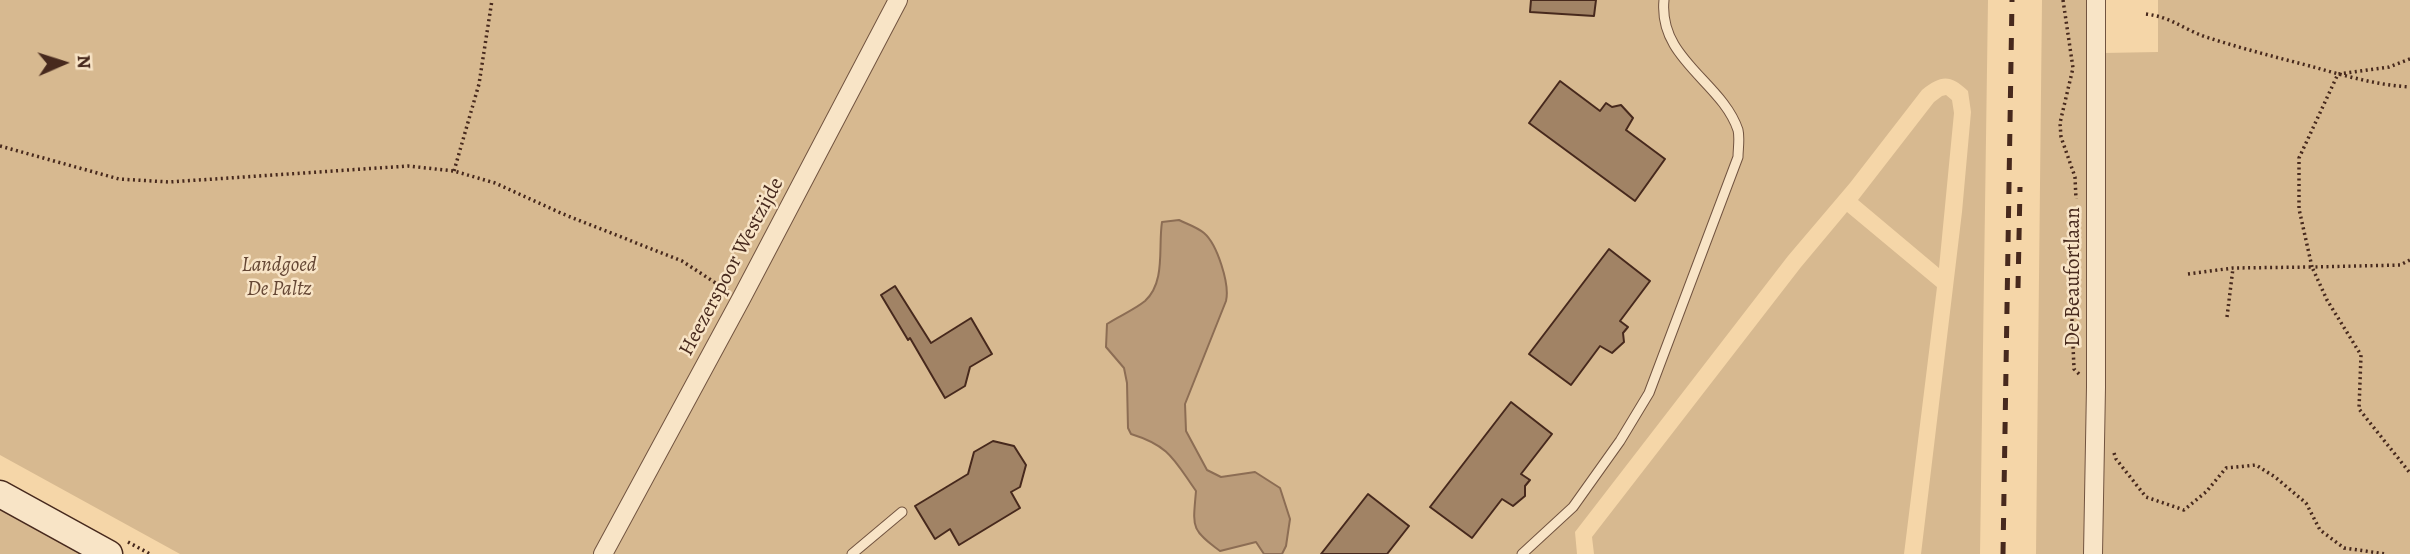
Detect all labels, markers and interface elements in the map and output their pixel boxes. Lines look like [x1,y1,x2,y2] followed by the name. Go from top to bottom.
[28,28,98,98] north arrow
[71,54,97,69] text: N
[674,174,790,360] street label: Heezerspoor Westzijde
[2061,207,2087,347] street label: De Beaufortlaan
[241,253,317,303] park label: Landgoed De Paltz

